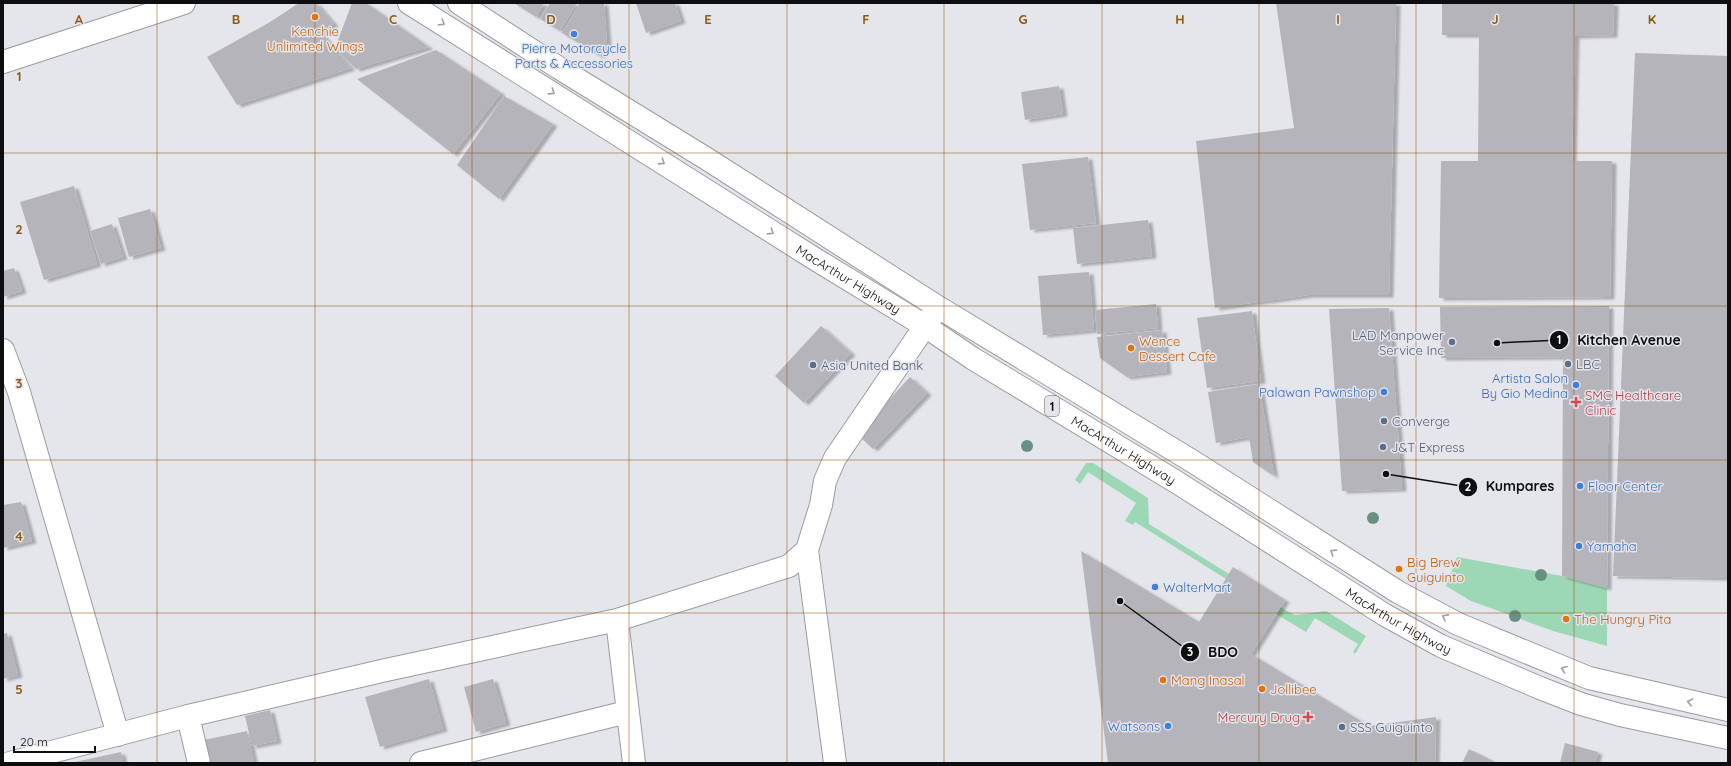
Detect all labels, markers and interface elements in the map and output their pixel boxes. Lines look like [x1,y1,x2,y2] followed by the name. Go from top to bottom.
[75,11,84,27] text: A
[232,11,240,27] text: B
[389,11,397,27] text: C
[546,11,556,27] text: D
[704,11,712,27] text: E
[862,11,870,27] text: F
[1018,11,1028,27] text: G
[1175,11,1185,27] text: H
[1336,11,1340,27] text: I
[1491,11,1499,27] text: J
[1648,11,1657,27] text: K
[310,12,320,22] marker: Kenchie Unlimited Wings
[438,18,445,26] one-way arrow
[266,23,364,54] place label: Kenchie Unlimited Wings
[569,29,579,39] marker: Pierre Motorcycle Parts & Accessories
[515,40,633,71] place label: Pierre Motorcycle Parts & Accessories
[16,68,22,84] text: 1
[548,88,555,95] one-way arrow
[657,158,664,165] one-way arrow
[15,221,23,237] text: 2
[767,227,774,235] one-way arrow
[793,241,903,317] street label: MacArthur Highway
[1352,327,1444,358] place label: LAD Manpower Service Inc
[1549,327,1688,353] callout: Kitchen Avenue
[1577,331,1681,349] text: Kitchen Avenue
[1557,332,1561,347] text: 1
[1139,333,1216,364] place label: Wence Dessert Cafe
[1447,337,1457,347] marker: LAD Manpower Service Inc
[1126,343,1136,353] marker: Wence Dessert Cafe
[1576,356,1600,372] place label: LBC
[821,357,923,373] place label: Asia United Bank
[1563,359,1573,369] marker: LBC
[808,360,818,370] marker: Asia United Bank
[1481,370,1568,401] place label: Artista Salon By Gio Medina
[16,375,23,391] text: 3
[1571,380,1581,390] marker: Artista Salon By Gio Medina
[1259,384,1376,400] place label: Palawan Pawnshop
[1379,387,1389,397] marker: Palawan Pawnshop
[1585,387,1681,418] place label: SMC Healthcare Clinic
[1045,396,1059,416] road number: 1
[1570,396,1582,408] marker: SMC Healthcare Clinic
[1068,412,1179,488] street label: MacArthur Highway
[1392,413,1450,429] place label: Converge
[1379,416,1389,426] marker: Converge
[1391,439,1464,455] place label: J&T Express
[1378,442,1388,452] marker: J&T Express
[1458,474,1562,500] callout: Kumpares
[1486,477,1554,495] text: Kumpares
[1588,478,1663,494] place label: Floor Center
[1465,479,1472,494] text: 2
[1575,481,1585,491] marker: Floor Center
[15,528,23,544] text: 4
[1587,538,1637,554] place label: Yamaha
[1574,541,1584,551] marker: Yamaha
[1330,549,1337,556] one-way arrow
[1407,554,1464,585] place label: Big Brew Guiguinto
[1394,564,1404,574] marker: Big Brew Guiguinto
[1163,579,1231,595] place label: WalterMart
[1150,582,1160,592] marker: WalterMart
[1343,584,1454,658] street label: MacArthur Highway
[1574,611,1671,627] place label: The Hungry Pita
[1561,614,1571,624] marker: The Hungry Pita
[1442,615,1449,622] one-way arrow
[1180,639,1246,665] callout: BDO
[1208,643,1238,661] text: BDO
[1187,644,1193,659] text: 3
[1561,665,1568,673] one-way arrow
[1171,672,1245,688] place label: Mang Inasal
[1158,675,1168,685] marker: Mang Inasal
[15,681,23,697] text: 5
[1270,681,1317,697] place label: Jollibee
[1257,684,1267,694] marker: Jollibee
[1687,698,1693,706] one-way arrow
[1217,709,1300,725] place label: Mercury Drug
[1303,712,1313,722] marker: Mercury Drug
[1107,718,1160,734] place label: Watsons
[1350,719,1433,735] place label: SSS Guiguinto
[1163,721,1173,731] marker: Watsons
[1337,722,1347,732] marker: SSS Guiguinto
[14,728,95,754] scale bar
[20,734,48,749] text: 20 m

